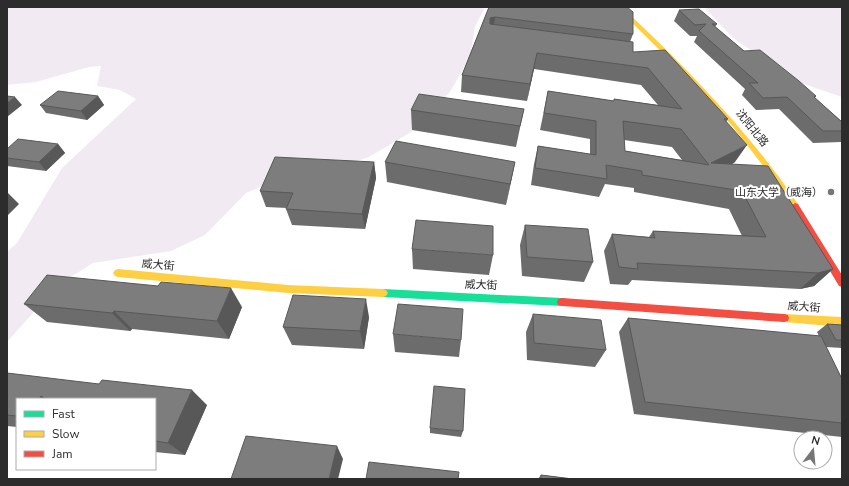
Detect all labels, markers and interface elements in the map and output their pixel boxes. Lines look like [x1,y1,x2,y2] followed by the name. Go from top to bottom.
[732,106,772,150] street label: 沈阳北路
[735,185,823,200] place label: 山东大学（威海）
[826,187,836,197] marker: 山东大学（威海）
[141,256,175,274] street label: 威大街
[464,277,498,293] street label: 威大街
[787,298,821,316] street label: 威大街
[16,398,156,470] legend
[52,406,75,422] text: Fast
[52,426,80,442] text: Slow
[793,430,833,470] north arrow
[810,433,822,449] text: N
[51,446,73,462] text: Jam

